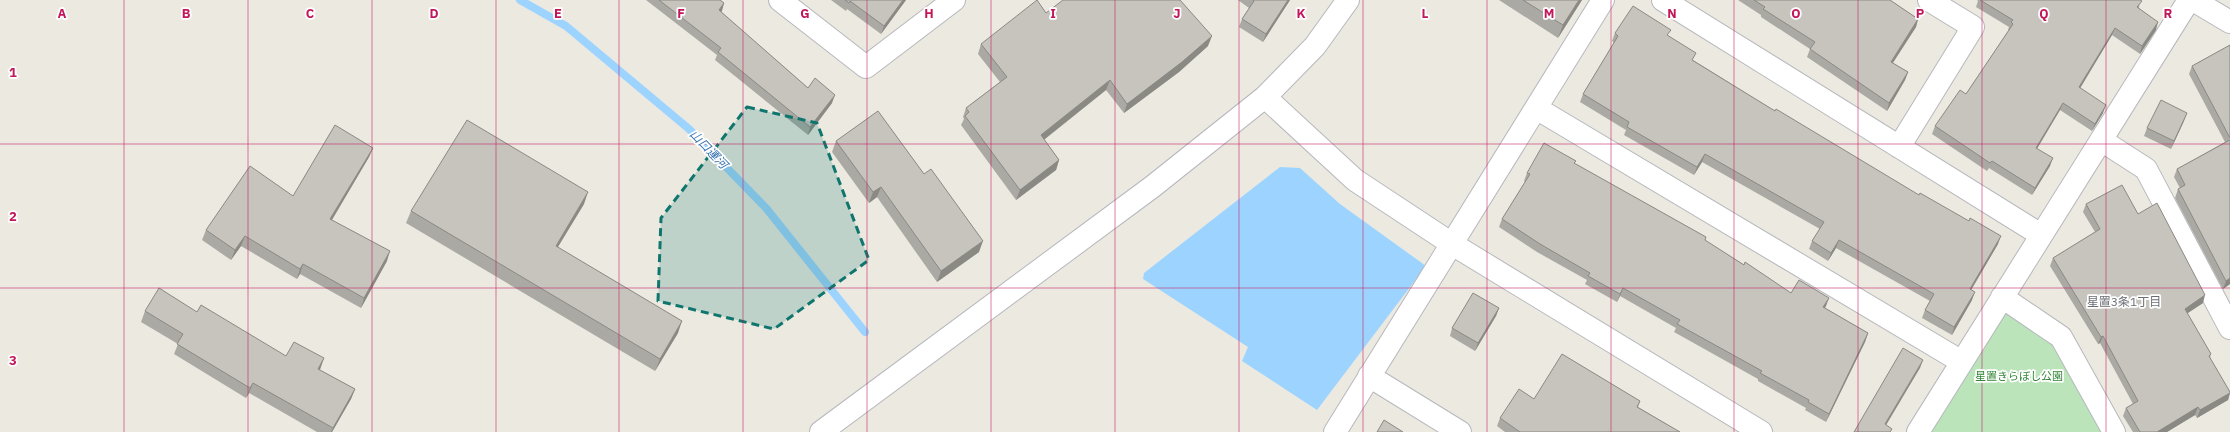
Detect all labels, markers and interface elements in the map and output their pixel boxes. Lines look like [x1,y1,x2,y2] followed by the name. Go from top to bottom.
[58,5,67,22] text: A
[182,5,191,22] text: B
[306,5,315,22] text: C
[429,5,439,22] text: D
[554,5,562,22] text: E
[677,5,685,22] text: F
[800,5,810,22] text: G
[924,5,934,22] text: H
[1050,5,1056,22] text: I
[1173,5,1181,22] text: J
[1296,5,1306,22] text: K
[1422,5,1429,22] text: L
[1544,5,1554,22] text: M
[1667,5,1677,22] text: N
[1791,5,1801,22] text: O
[1916,5,1925,22] text: P
[2039,5,2049,22] text: Q
[2164,5,2173,22] text: R
[9,64,17,81] text: 1
[687,127,732,173] water label: 山口運河
[9,208,17,225] text: 2
[2087,294,2161,309] district label: 星置3条1丁目
[9,352,17,369] text: 3
[1975,369,2063,383] park label: 星置きらぼし公園

